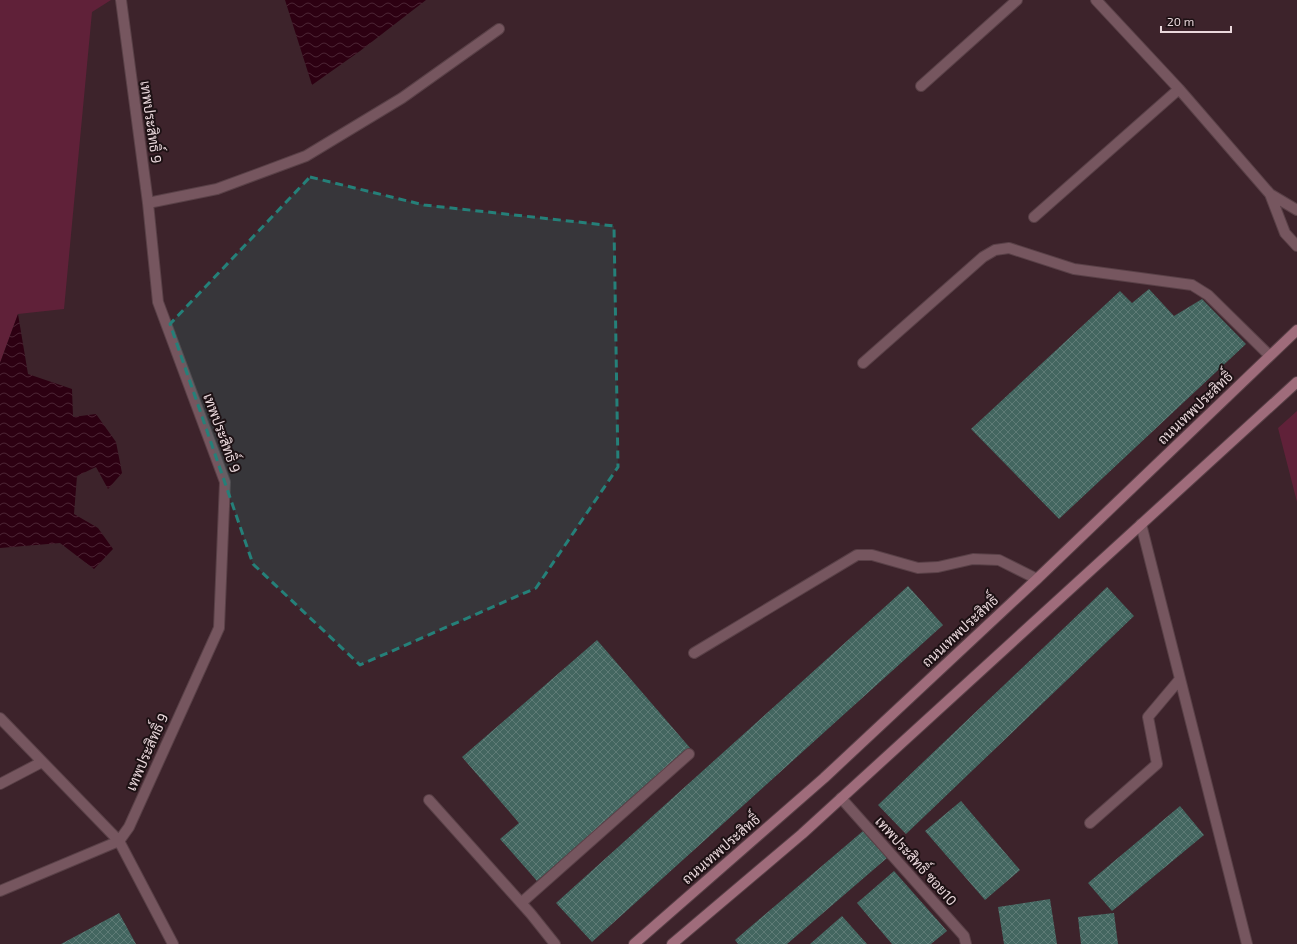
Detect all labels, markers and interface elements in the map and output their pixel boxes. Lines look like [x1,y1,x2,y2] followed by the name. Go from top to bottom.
[1161,8,1231,34] scale bar
[1167,14,1194,28] text: 20 m
[137,79,169,164] street label: เทพประสิทธิ์ 9
[1151,365,1236,448] street label: ถนนเทพประสิทธิ์
[200,390,248,475] street label: เทพประสิทธิ์ 9
[916,588,1002,670] street label: ถนนเทพประสิทธิ์
[119,709,171,793] street label: เทพประสิทธิ์ 9
[676,807,764,887] street label: ถนนเทพประสิทธิ์
[872,810,963,909] street label: เทพประสิทธิ์ ซอย10

